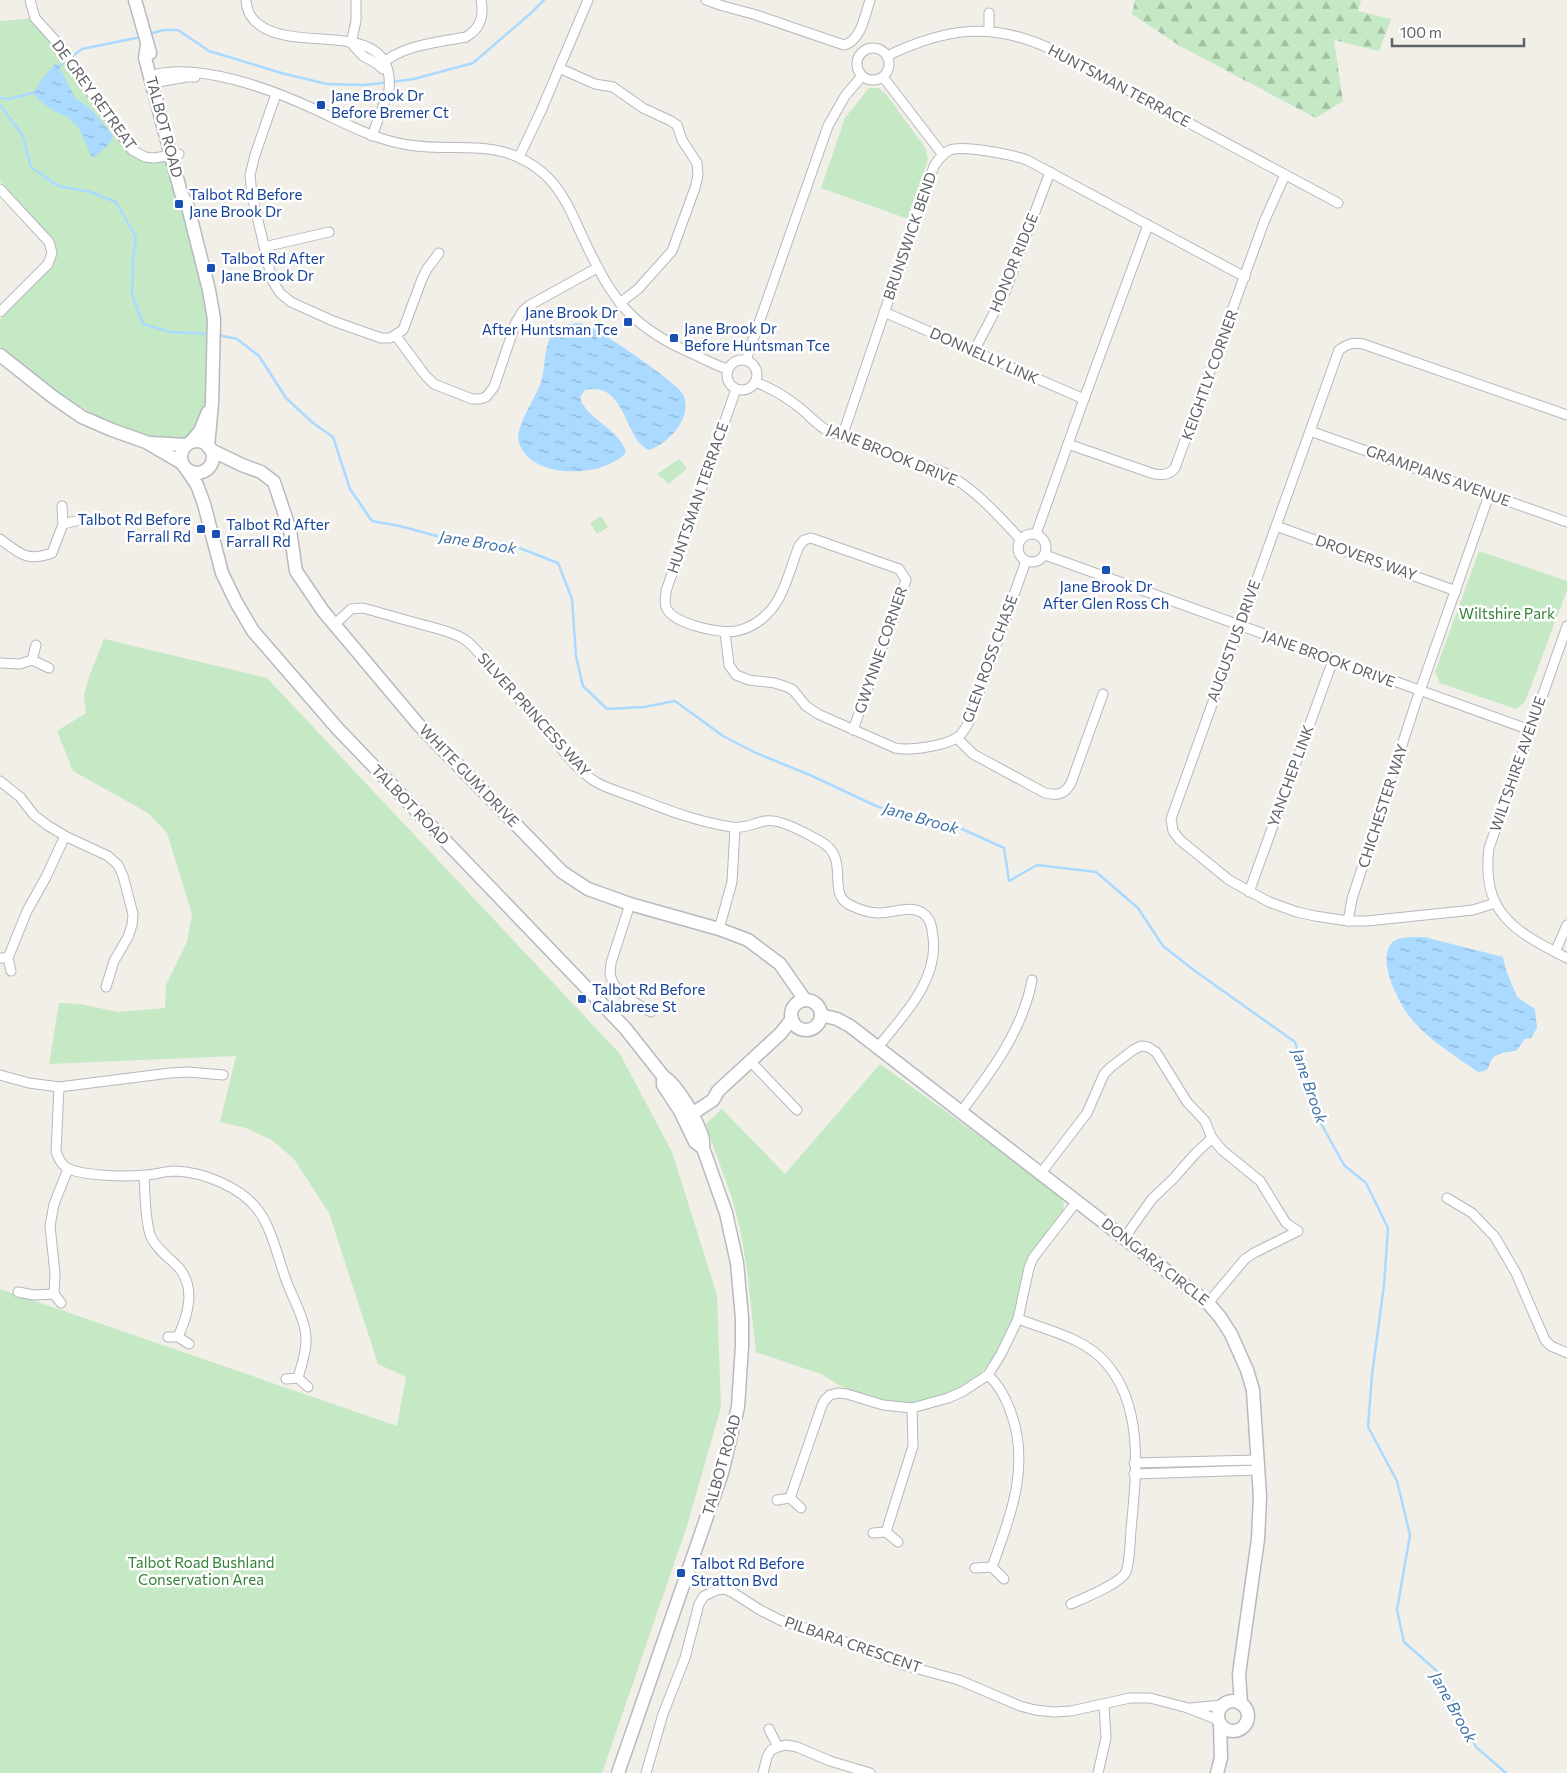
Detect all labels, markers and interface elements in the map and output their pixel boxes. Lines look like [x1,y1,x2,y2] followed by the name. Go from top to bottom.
[1392,15,1524,47] scale bar
[1400,23,1442,41] text: 100 m
[49,36,141,153] street label: DE GREY RETREAT
[1045,40,1194,130] street label: HUNTSMAN TERRACE
[143,74,187,179] street label: TALBOT ROAD
[331,86,449,121] place label: Jane Brook Dr Before Bremer Ct
[315,99,327,111] marker: Jane Brook Dr Before Bremer Ct
[879,169,939,302] street label: BRUNSWICK BEND
[189,185,303,220] place label: Talbot Rd Before Jane Brook Dr
[173,198,185,210] marker: Talbot Rd Before Jane Brook Dr
[985,210,1041,315] street label: HONOR RIDGE
[221,249,325,284] place label: Talbot Rd After Jane Brook Dr
[205,262,217,274] marker: Talbot Rd After Jane Brook Dr
[482,303,618,338] place label: Jane Brook Dr After Huntsman Tce
[1177,307,1241,442] street label: KEIGHTLY CORNER
[622,316,634,328] marker: Jane Brook Dr After Huntsman Tce
[684,319,830,354] place label: Jane Brook Dr Before Huntsman Tce
[927,323,1042,387] street label: DONNELLY LINK
[668,332,680,344] marker: Jane Brook Dr Before Huntsman Tce
[663,420,731,576] street label: HUNTSMAN TERRACE
[824,420,960,489] street label: JANE BROOK DRIVE
[1364,441,1513,510] street label: GRAMPIANS AVENUE
[78,510,191,545] place label: Talbot Rd Before Farrall Rd
[226,515,330,550] place label: Talbot Rd After Farrall Rd
[195,523,207,535] marker: Talbot Rd Before Farrall Rd
[436,526,518,557] water label: Jane Brook
[210,528,222,540] marker: Talbot Rd After Farrall Rd
[1313,530,1420,584] street label: DROVERS WAY
[1100,564,1112,576] marker: Jane Brook Dr After Glen Ross Ch
[1043,577,1169,612] place label: Jane Brook Dr After Glen Ross Ch
[1203,577,1263,704] street label: AUGUSTUS DRIVE
[850,584,910,716] street label: GWYNNE CORNER
[958,592,1021,725] street label: GLEN ROSS CHASE
[1459,604,1555,622] park label: Wiltshire Park
[1261,626,1398,690] street label: JANE BROOK DRIVE
[474,649,595,780] street label: SILVER PRINCESS WAY
[1485,694,1549,834] street label: WILTSHIRE AVENUE
[416,720,523,830] street label: WHITE GUM DRIVE
[1263,722,1317,829] street label: YANCHEP LINK
[1354,741,1411,870] street label: CHICHESTER WAY
[368,761,453,848] street label: TALBOT ROAD
[879,797,962,837] water label: Jane Brook
[592,980,706,1015] place label: Talbot Rd Before Calabrese St
[576,993,588,1005] marker: Talbot Rd Before Calabrese St
[1288,1044,1332,1126] water label: Jane Brook
[1098,1214,1213,1309] street label: DONGARA CIRCLE
[698,1412,744,1517] street label: TALBOT ROAD
[127,1553,275,1588] park label: Talbot Road Bushland Conservation Area
[691,1554,805,1589] place label: Talbot Rd Before Stratton Bvd
[675,1567,687,1579] marker: Talbot Rd Before Stratton Bvd
[783,1612,924,1676] street label: PILBARA CRESCENT
[1426,1666,1482,1746] water label: Jane Brook

